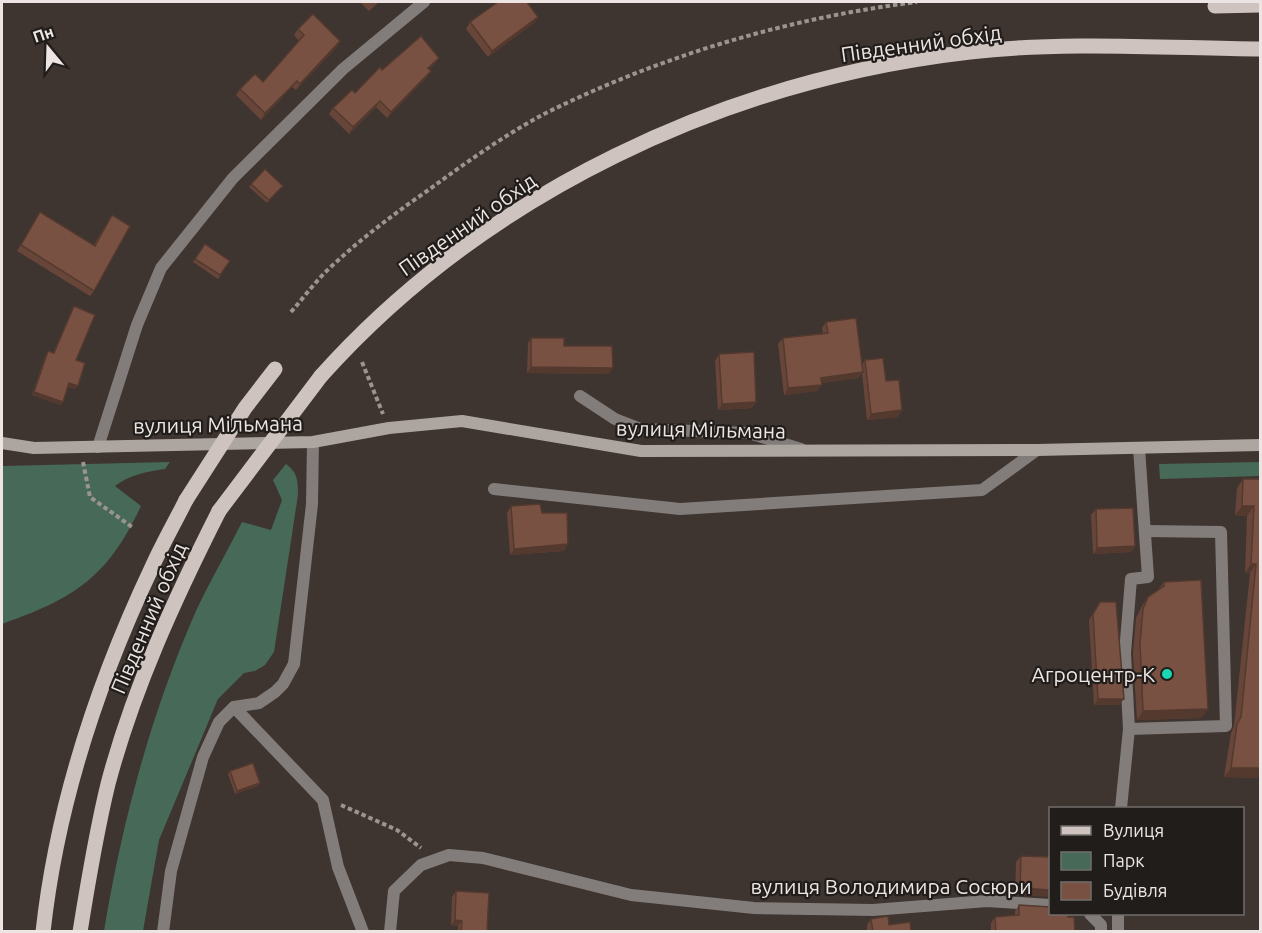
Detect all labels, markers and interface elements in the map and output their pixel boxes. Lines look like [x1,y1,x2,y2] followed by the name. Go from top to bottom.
[18,18,78,78] north arrow
[839,20,1003,66] street label: Південний обхід
[30,22,56,46] text: Пн
[394,168,540,280] street label: Південний обхід
[133,411,303,437] street label: вулиця Мільмана
[616,416,786,442] street label: вулиця Мільмана
[105,539,191,697] street label: Південний обхід
[1031,662,1155,686] place label: Агроцентр-К
[1160,667,1174,681] marker: Агроцентр-К
[1049,807,1244,915] legend
[1103,820,1164,840] text: Вулиця
[1103,850,1144,870] text: Парк
[750,874,1032,898] street label: вулиця Володимира Сосюри
[1103,880,1168,900] text: Будівля

